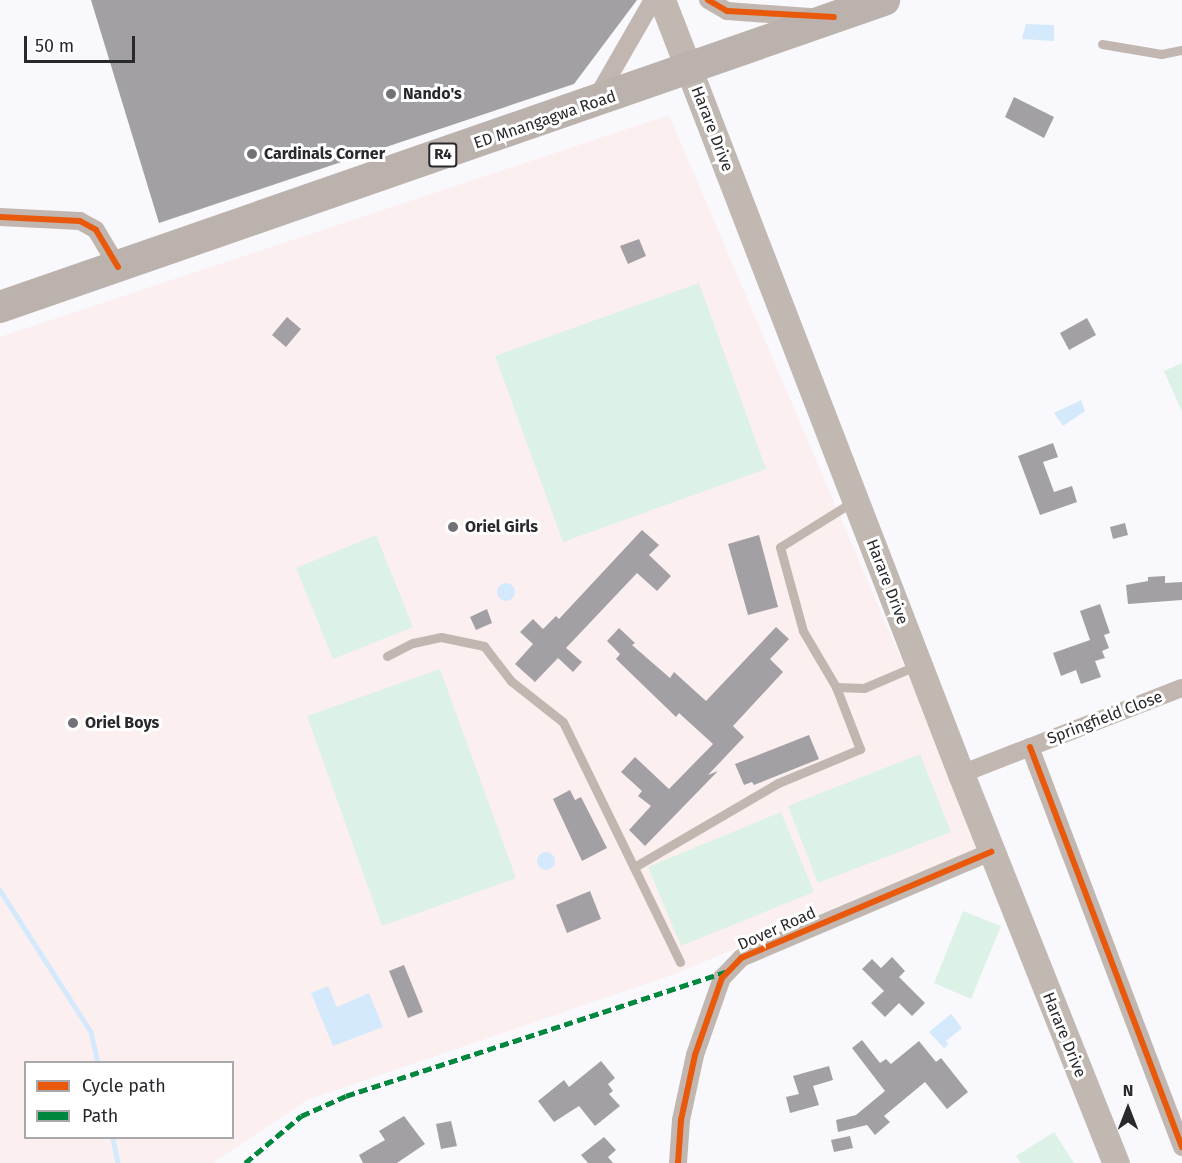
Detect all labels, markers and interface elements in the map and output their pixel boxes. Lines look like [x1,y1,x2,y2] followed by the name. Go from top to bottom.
[27,24,138,62] scale bar
[35,35,74,57] text: 50 m
[403,84,462,104] place label: Nando's
[687,84,737,174] street label: Harare Drive
[384,87,398,101] marker: Nando's
[471,87,619,153] street label: ED Mnangagwa Road
[428,143,458,167] road number: R4
[264,144,385,164] place label: Cardinals Corner
[245,147,259,161] marker: Cardinals Corner
[465,517,538,537] place label: Oriel Girls
[446,520,460,534] marker: Oriel Girls
[862,537,912,627] street label: Harare Drive
[1045,687,1165,749] street label: Springfield Close
[85,713,159,733] place label: Oriel Boys
[66,716,80,730] marker: Oriel Boys
[735,903,819,955] street label: Dover Road
[1038,990,1090,1080] street label: Harare Drive
[24,1061,234,1139] legend
[82,1075,166,1097] text: Cycle path
[1098,1079,1158,1139] north arrow
[1123,1081,1133,1100] text: N
[82,1105,118,1127] text: Path

